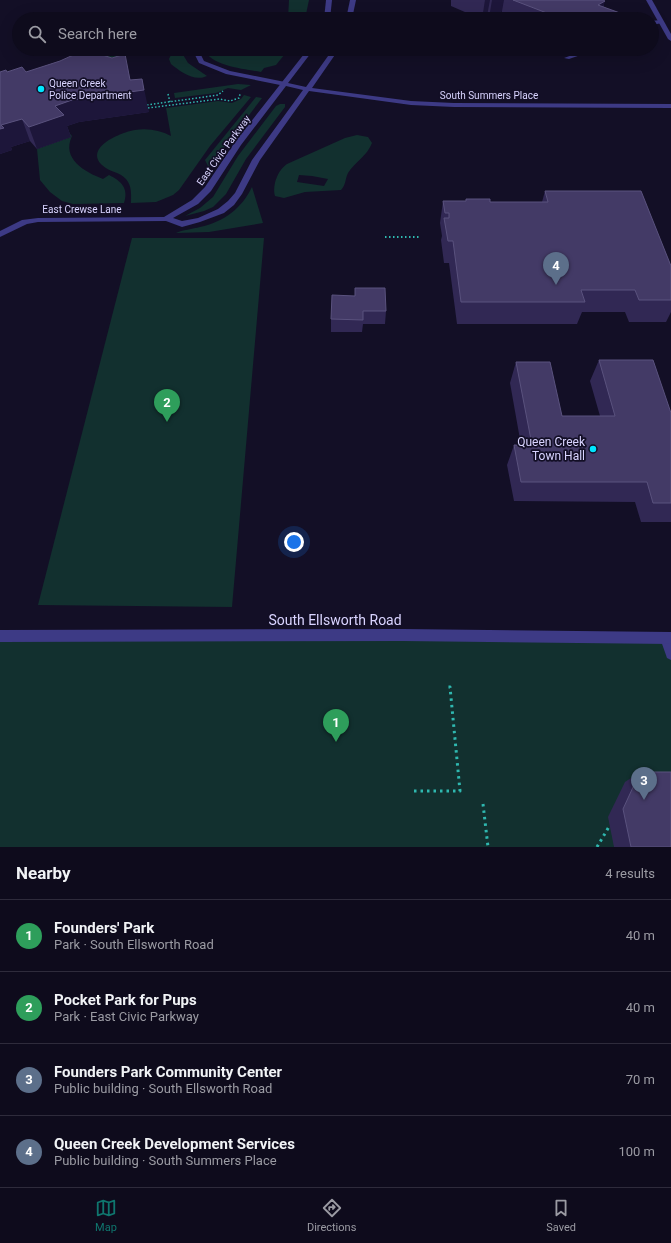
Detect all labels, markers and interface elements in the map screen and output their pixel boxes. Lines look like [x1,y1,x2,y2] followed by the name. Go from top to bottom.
[12,12,659,56] search box
[26,23,48,45] icon: search
[58,25,137,43] text: Search here
[49,78,132,101] place label: Queen Creek Police Department
[36,84,46,94] marker: Queen Creek Police Department
[440,90,538,101] street label: South Summers Place
[194,113,253,187] street label: East Civic Parkway
[42,204,122,215] street label: East Crewse Lane
[543,252,569,285] pin: 4
[154,389,180,422] pin: 2
[517,435,586,463] place label: Queen Creek Town Hall
[588,444,598,454] marker: Queen Creek Town Hall
[284,532,304,552] your location
[268,612,402,628] street label: South Ellsworth Road
[323,709,349,742] pin: 1
[631,767,657,800] pin: 3
[16,863,71,883] text: Nearby
[605,866,655,881] text: 4 results
[54,919,154,937] text: Founders' Park
[25,928,33,943] text: 1
[626,928,655,943] text: 40 m
[54,937,214,952] text: Park · South Ellsworth Road
[54,991,197,1009] text: Pocket Park for Pups
[25,1000,33,1015] text: 2
[626,1000,655,1015] text: 40 m
[54,1009,199,1024] text: Park · East Civic Parkway
[54,1063,282,1081] text: Founders Park Community Center
[25,1072,33,1087] text: 3
[626,1072,655,1087] text: 70 m
[54,1081,272,1096] text: Public building · South Ellsworth Road
[54,1135,295,1153] text: Queen Creek Development Services
[25,1144,33,1159] text: 4
[618,1144,655,1159] text: 100 m
[54,1153,277,1168] text: Public building · South Summers Place
[95,1197,117,1234] tab: Map
[307,1197,356,1234] tab: Directions
[546,1197,576,1234] tab: Saved

